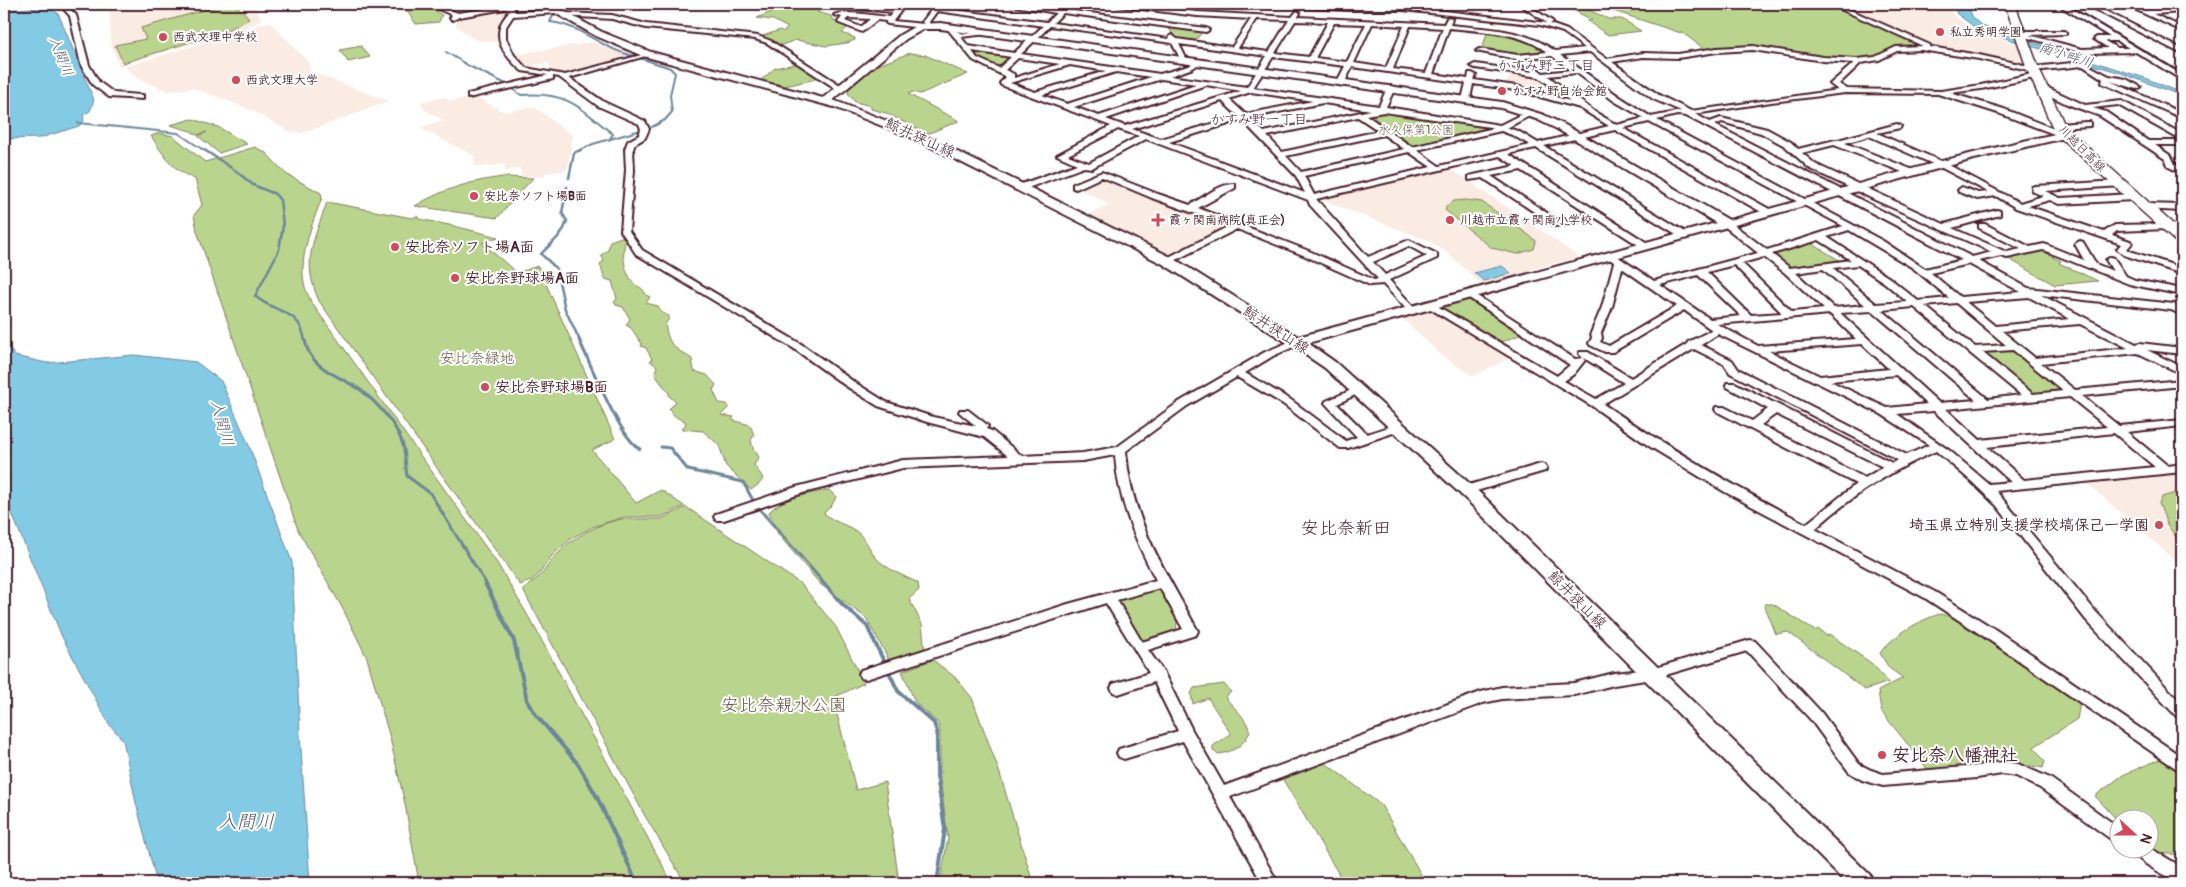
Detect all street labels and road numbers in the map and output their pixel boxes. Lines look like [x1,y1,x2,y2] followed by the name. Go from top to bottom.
[882,114,958,162] street label: 鯨井狭山線
[2055,122,2109,176] street label: 川越日高線
[1239,302,1313,358] street label: 鯨井狭山線
[1544,567,1610,633] street label: 鯨井狭山線

